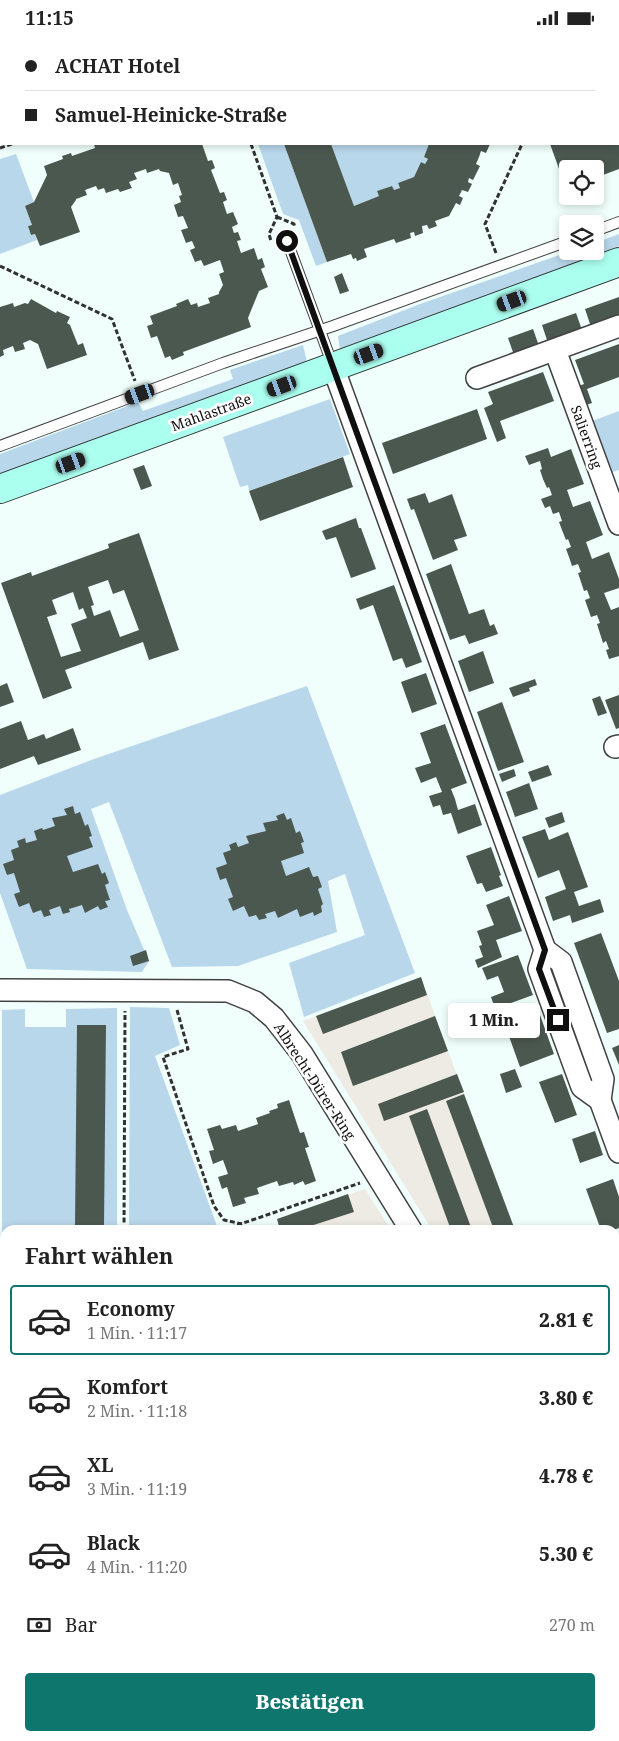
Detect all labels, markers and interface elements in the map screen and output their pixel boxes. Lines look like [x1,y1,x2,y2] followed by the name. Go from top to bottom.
[25,5,74,31] text: 11:15
[55,53,180,79] text: ACHAT Hotel
[55,102,287,128] text: Samuel-Heinicke-Straße
[559,160,604,260] map controls
[559,160,604,205] button: locate
[559,215,604,260] button: layers
[276,230,298,252] route start
[495,289,528,313] car
[352,342,385,366] car
[265,374,298,398] car
[123,382,156,406] car
[168,389,254,435] street label: Mahlastraße
[567,403,607,472] street label: Salierring
[54,451,87,475] car
[448,1003,540,1037] callout: 1 Min.
[469,1009,519,1031] text: 1 Min.
[547,1009,569,1031] route end
[270,1019,360,1144] street label: Albrecht-Dürer-Ring
[25,1240,174,1270] text: Fahrt wählen
[87,1296,175,1322] text: Economy
[27,1298,72,1343] icon: car
[539,1307,593,1333] text: 2.81 €
[87,1322,187,1344] text: 1 Min. · 11:17
[87,1374,168,1400] text: Komfort
[27,1376,72,1421] icon: car
[539,1385,593,1411] text: 3.80 €
[87,1400,187,1422] text: 2 Min. · 11:18
[87,1452,113,1478] text: XL
[27,1454,72,1499] icon: car
[539,1463,593,1489] text: 4.78 €
[87,1478,187,1500] text: 3 Min. · 11:19
[87,1530,140,1556] text: Black
[27,1532,72,1577] icon: car
[539,1541,593,1567] text: 5.30 €
[87,1556,187,1578] text: 4 Min. · 11:20
[25,1611,53,1639] icon: cash
[65,1612,97,1638] text: Bar
[549,1614,595,1636] text: 270 m
[25,1673,595,1731] button: Bestätigen

